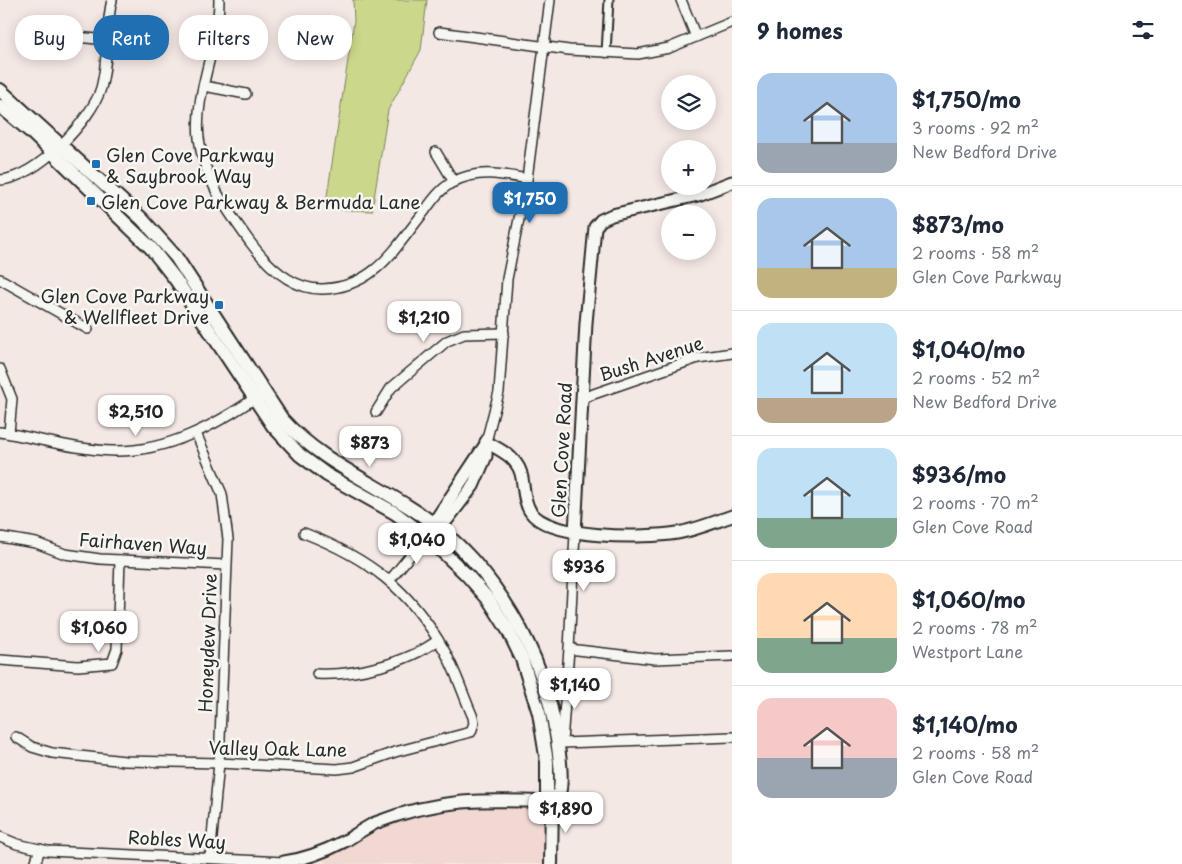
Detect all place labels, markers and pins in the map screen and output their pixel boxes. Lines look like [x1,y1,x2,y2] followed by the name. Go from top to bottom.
[106,141,274,189] place label: Glen Cove Parkway & Saybrook Way
[90,158,102,170] marker: Glen Cove Parkway & Saybrook Way
[489,182,571,224] pin: $1,750
[101,188,421,215] place label: Glen Cove Parkway & Bermuda Lane
[85,195,97,207] marker: Glen Cove Parkway & Bermuda Lane
[41,282,209,330] place label: Glen Cove Parkway & Wellfleet Drive
[213,299,225,311] marker: Glen Cove Parkway & Wellfleet Drive
[383,300,465,343] pin: $1,210
[95,394,177,437] pin: $2,510
[340,426,400,468] pin: $873
[376,522,458,565] pin: $1,040
[554,550,614,592] pin: $936
[58,610,140,653] pin: $1,060
[534,668,616,710] pin: $1,140
[525,792,607,834] pin: $1,890

